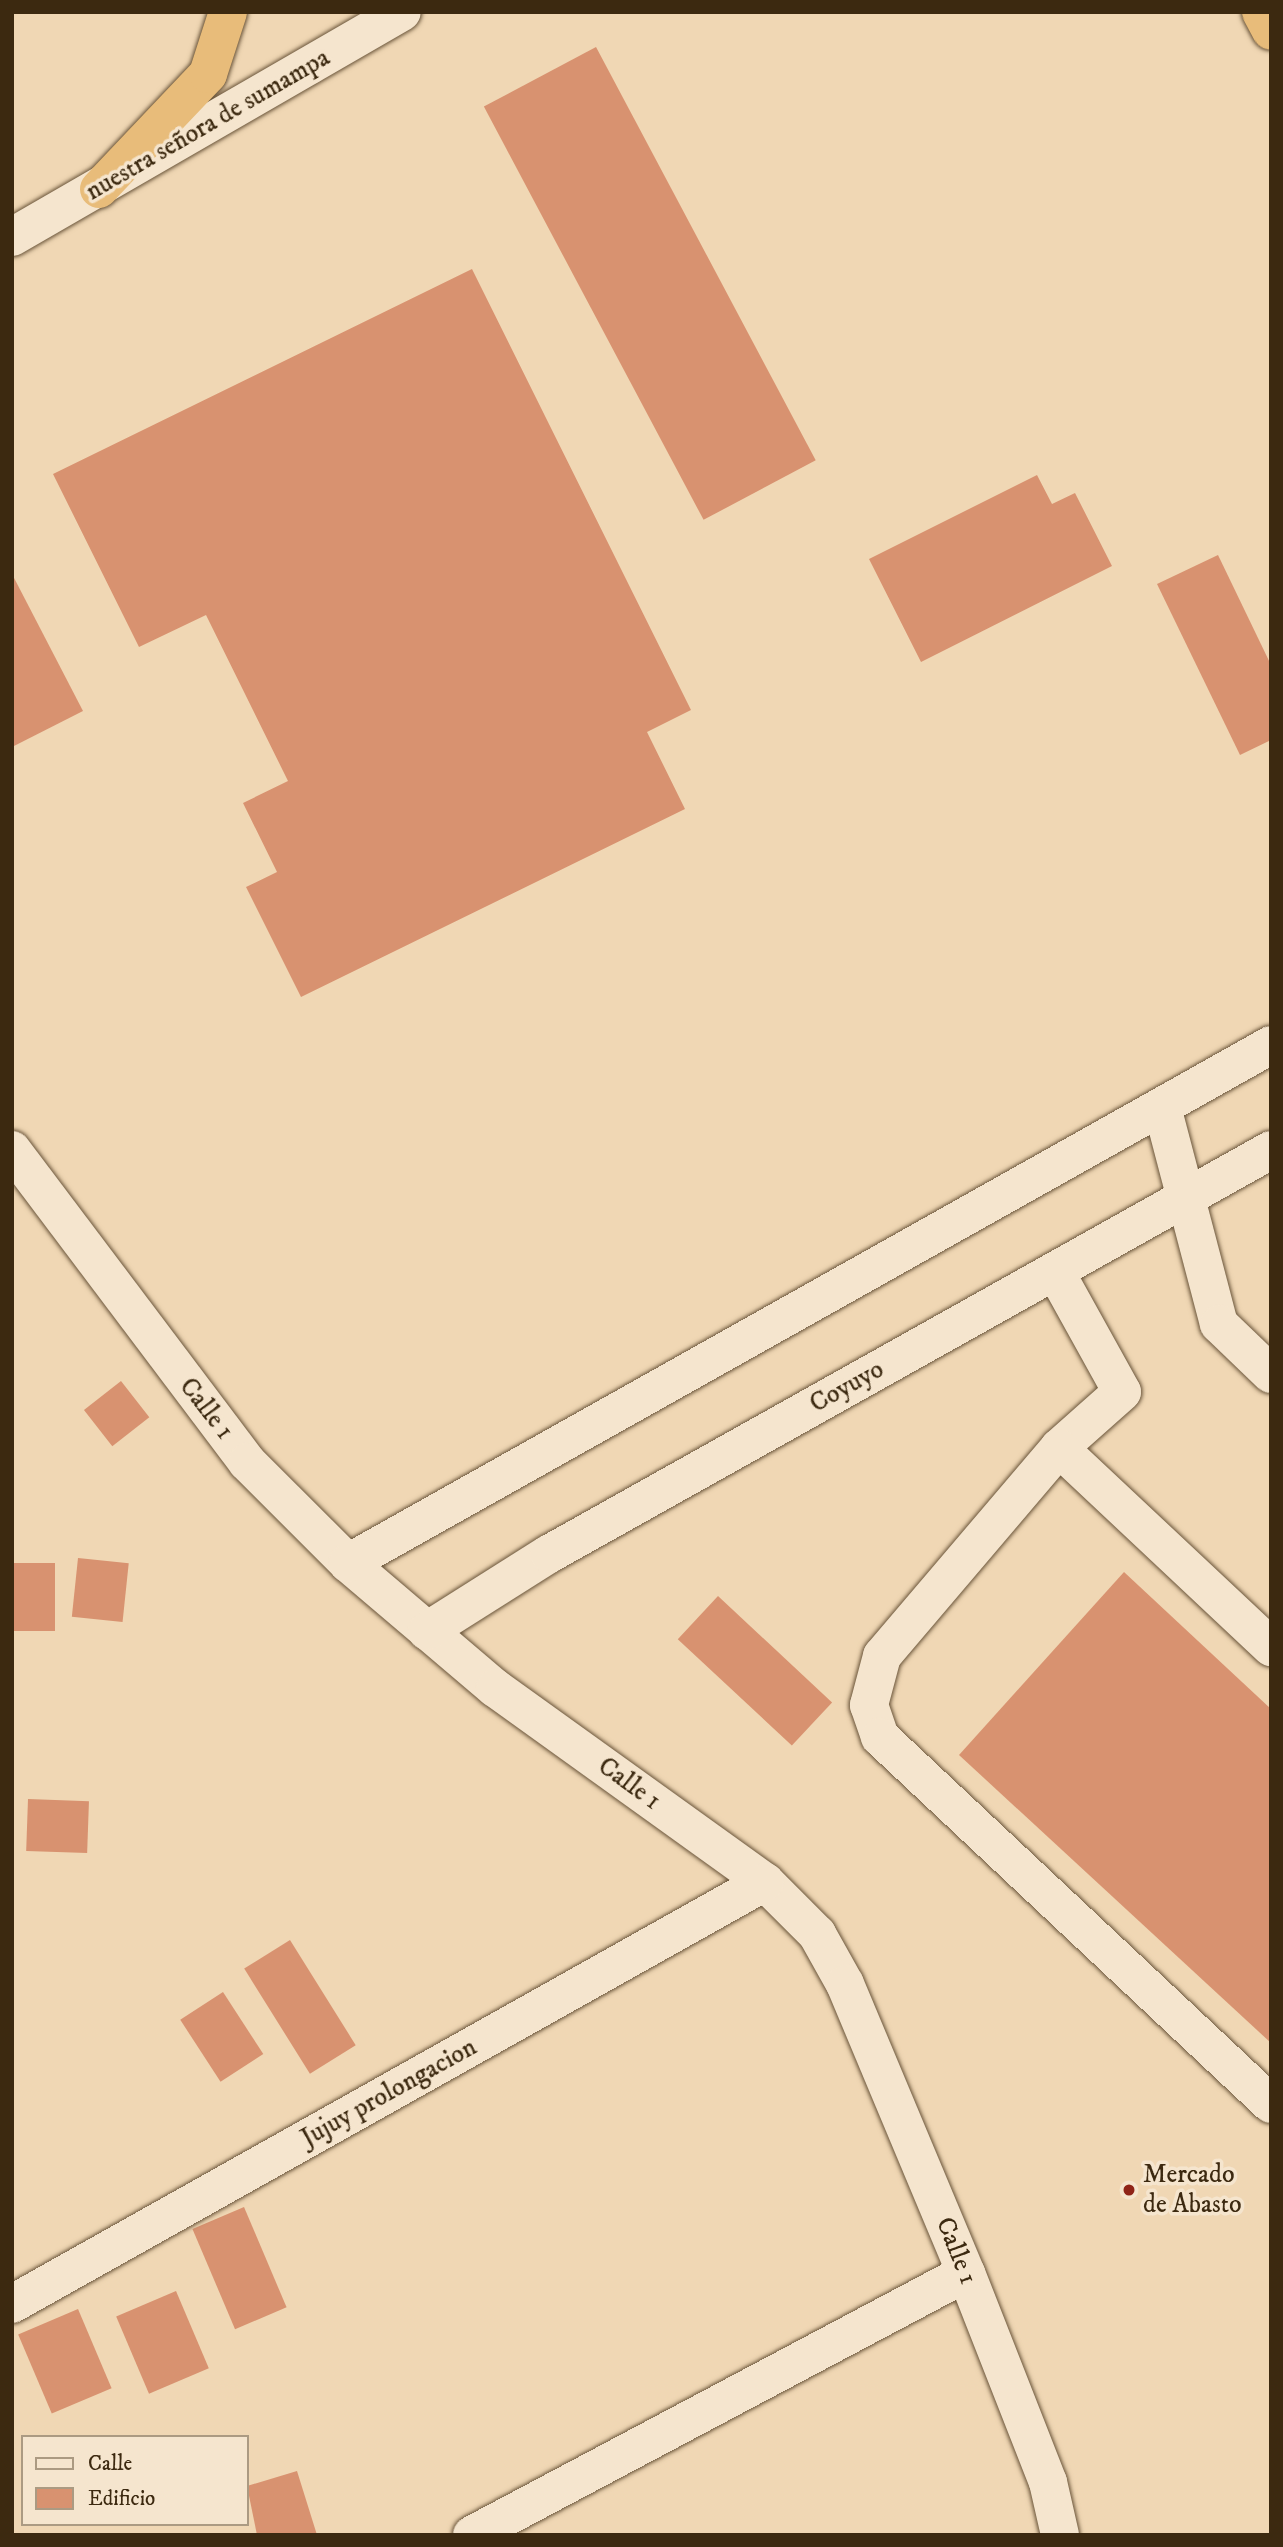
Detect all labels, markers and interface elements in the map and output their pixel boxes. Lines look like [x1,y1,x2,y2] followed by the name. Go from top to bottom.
[80,42,336,208] street label: nuestra señora de sumampa
[805,1354,889,1420] street label: Coyuyo
[172,1372,240,1446] street label: Calle 1
[592,1751,666,1817] street label: Calle 1
[296,2032,482,2154] street label: Jujuy prolongacion
[1143,2159,1242,2220] place label: Mercado de Abasto
[1121,2182,1137,2198] marker: Mercado de Abasto
[928,2213,984,2289] street label: Calle 1
[21,2435,248,2526] legend
[88,2451,132,2477] text: Calle
[88,2486,155,2512] text: Edificio

